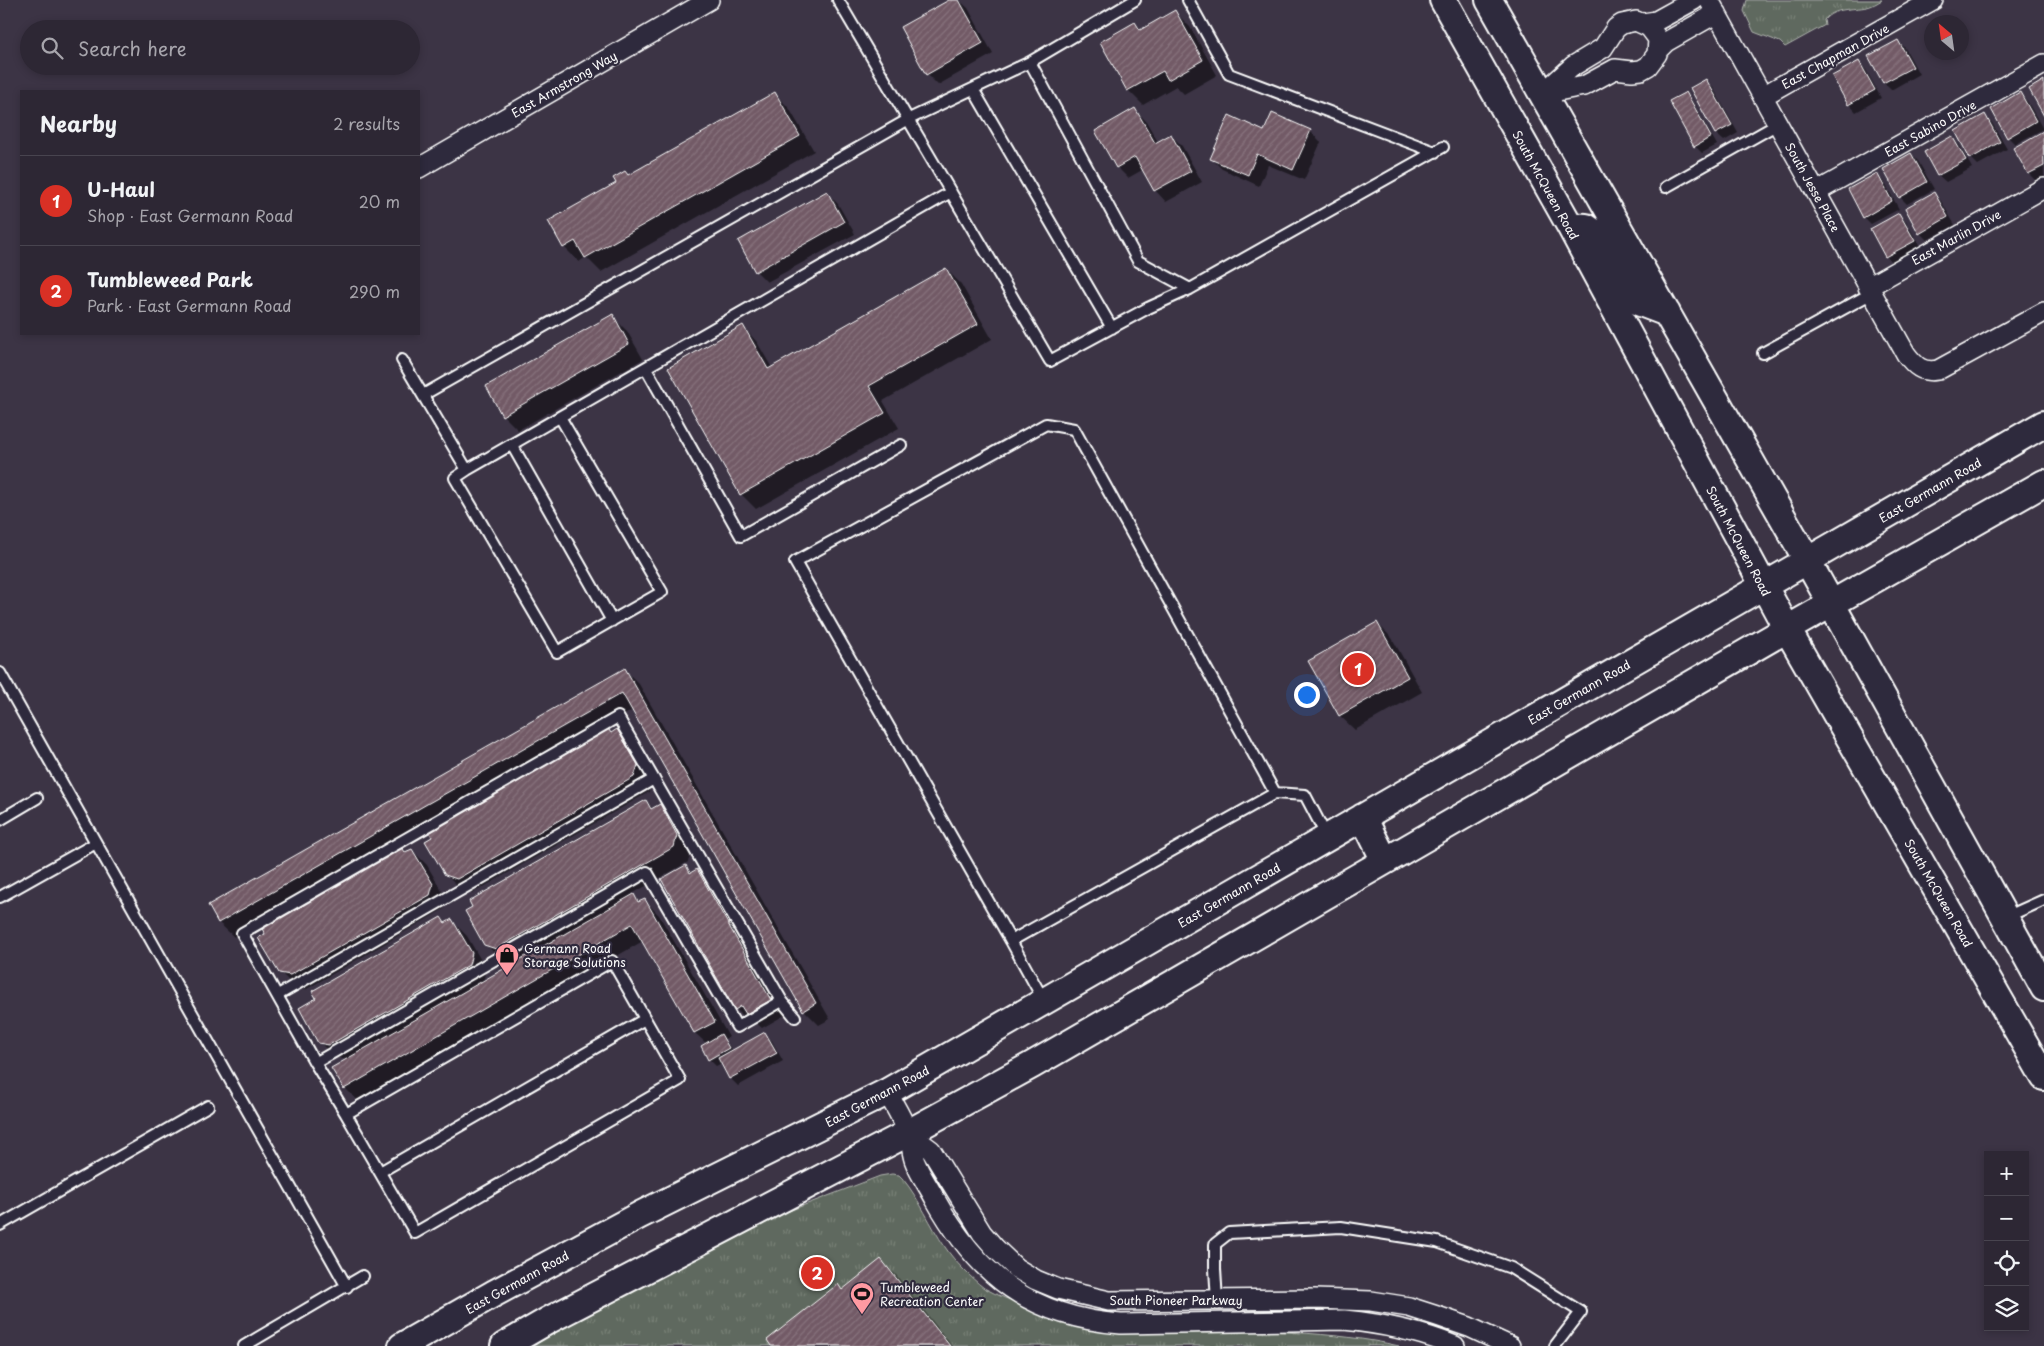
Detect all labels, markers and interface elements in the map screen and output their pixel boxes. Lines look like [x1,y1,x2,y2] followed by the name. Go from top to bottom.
[1924,15,1969,60] north arrow
[1778,19,1892,93] street label: East Chapman Drive
[20,20,420,75] search box
[38,34,66,62] icon: search
[78,34,187,62] text: Search here
[508,46,620,122] street label: East Armstrong Way
[1881,95,1979,161] street label: East Sabino Drive
[40,107,117,139] text: Nearby
[333,111,400,135] text: 2 results
[1508,127,1584,243] street label: South McQueen Road
[1781,139,1845,235] street label: South Jesse Place
[87,175,155,203] text: U-Haul
[52,189,60,213] text: 1
[359,189,400,213] text: 20 m
[87,203,293,227] text: Shop · East Germann Road
[1908,205,2004,269] street label: East Marlin Drive
[87,265,253,293] text: Tumbleweed Park
[50,279,62,303] text: 2
[349,279,400,303] text: 290 m
[87,293,292,317] text: Park · East Germann Road
[1875,453,1985,527] street label: East Germann Road
[1702,483,1776,599] street label: South McQueen Road
[1342,650,1374,688] pin: 1
[1524,655,1634,729] street label: East Germann Road
[1294,682,1320,708] your location
[1901,835,1977,951] street label: South McQueen Road
[1174,858,1284,932] street label: East Germann Road
[524,939,626,971] place label: Germann Road Storage Solutions
[494,942,520,976] shop icon: Germann Road Storage Solutions
[822,1061,932,1131] street label: East Germann Road
[1984,1151,2029,1331] map controls
[1984,1151,2029,1196] button: +
[1984,1196,2029,1241] button: −
[1984,1241,2029,1286] button: locate
[462,1246,572,1318] street label: East Germann Road
[801,1254,833,1292] pin: 2
[880,1278,984,1310] place label: Tumbleweed Recreation Center
[849,1281,875,1315] sports icon: Tumbleweed Recreation Center
[1984,1286,2029,1331] button: layers
[1109,1291,1243,1309] street label: South Pioneer Parkway

